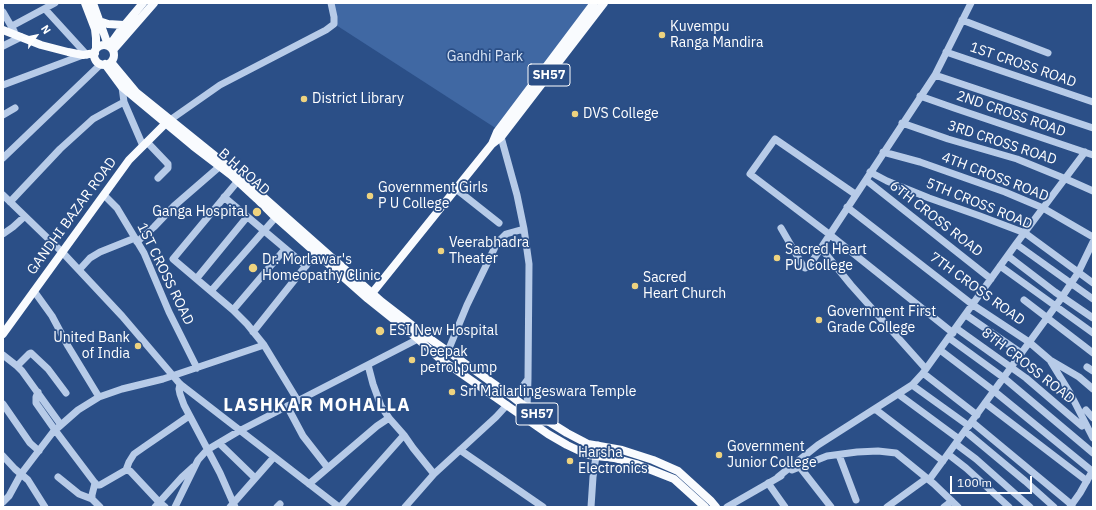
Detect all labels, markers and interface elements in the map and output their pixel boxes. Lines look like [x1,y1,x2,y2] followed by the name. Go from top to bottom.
[16,16,56,56] north arrow
[670,19,763,52] place label: Kuvempu Ranga Mandira
[38,22,54,37] text: N
[657,30,667,40] marker: Kuvempu Ranga Mandira
[968,39,1078,91] street label: 1ST CROSS ROAD
[447,49,523,65] park label: Gandhi Park
[528,64,570,86] road number: SH57
[954,87,1068,141] street label: 2ND CROSS ROAD
[312,91,404,107] place label: District Library
[299,94,309,104] marker: District Library
[583,106,659,122] place label: DVS College
[570,109,580,119] marker: DVS College
[945,117,1059,169] street label: 3RD CROSS ROAD
[215,145,273,199] street label: B H ROAD
[939,149,1051,205] street label: 4TH CROSS ROAD
[24,154,120,278] street label: GANDHI BAZAR ROAD
[923,175,1035,233] street label: 5TH CROSS ROAD
[886,177,986,261] street label: 6TH CROSS ROAD
[378,180,488,212] place label: Government Girls P U College
[365,191,375,201] marker: Government Girls P U College
[152,204,248,220] place label: Ganga Hospital
[251,206,263,218] marker: Ganga Hospital
[133,220,197,328] street label: 1ST CROSS ROAD
[449,235,529,268] place label: Veerabhadra Theater
[785,242,867,274] place label: Sacred Heart PU College
[436,246,446,256] marker: Veerabhadra Theater
[926,249,1028,329] street label: 7TH CROSS ROAD
[262,252,381,284] place label: Dr. Morlawar's Homeopathy Clinic
[772,253,782,263] marker: Sacred Heart PU College
[247,262,259,274] marker: Dr. Morlawar's Homeopathy Clinic
[643,270,726,302] place label: Sacred Heart Church
[630,281,640,291] marker: Sacred Heart Church
[827,304,936,336] place label: Government First Grade College
[814,315,824,325] marker: Government First Grade College
[389,323,498,339] place label: ESI New Hospital
[978,324,1078,408] street label: 8TH CROSS ROAD
[374,325,386,337] marker: ESI New Hospital
[53,330,130,362] place label: United Bank of India
[133,341,143,351] marker: United Bank of India
[420,344,497,376] place label: Deepak petrol pump
[407,355,417,365] marker: Deepak petrol pump
[460,384,636,400] place label: Sri Mailarlingeswara Temple
[447,387,457,397] marker: Sri Mailarlingeswara Temple
[223,395,411,417] district label: LASHKAR MOHALLA
[516,403,558,425] road number: SH57
[727,439,817,472] place label: Government Junior College
[578,445,648,478] place label: Harsha Electronics
[714,450,724,460] marker: Government Junior College
[565,456,575,466] marker: Harsha Electronics
[952,468,1034,494] scale bar
[957,475,992,490] text: 100 m

